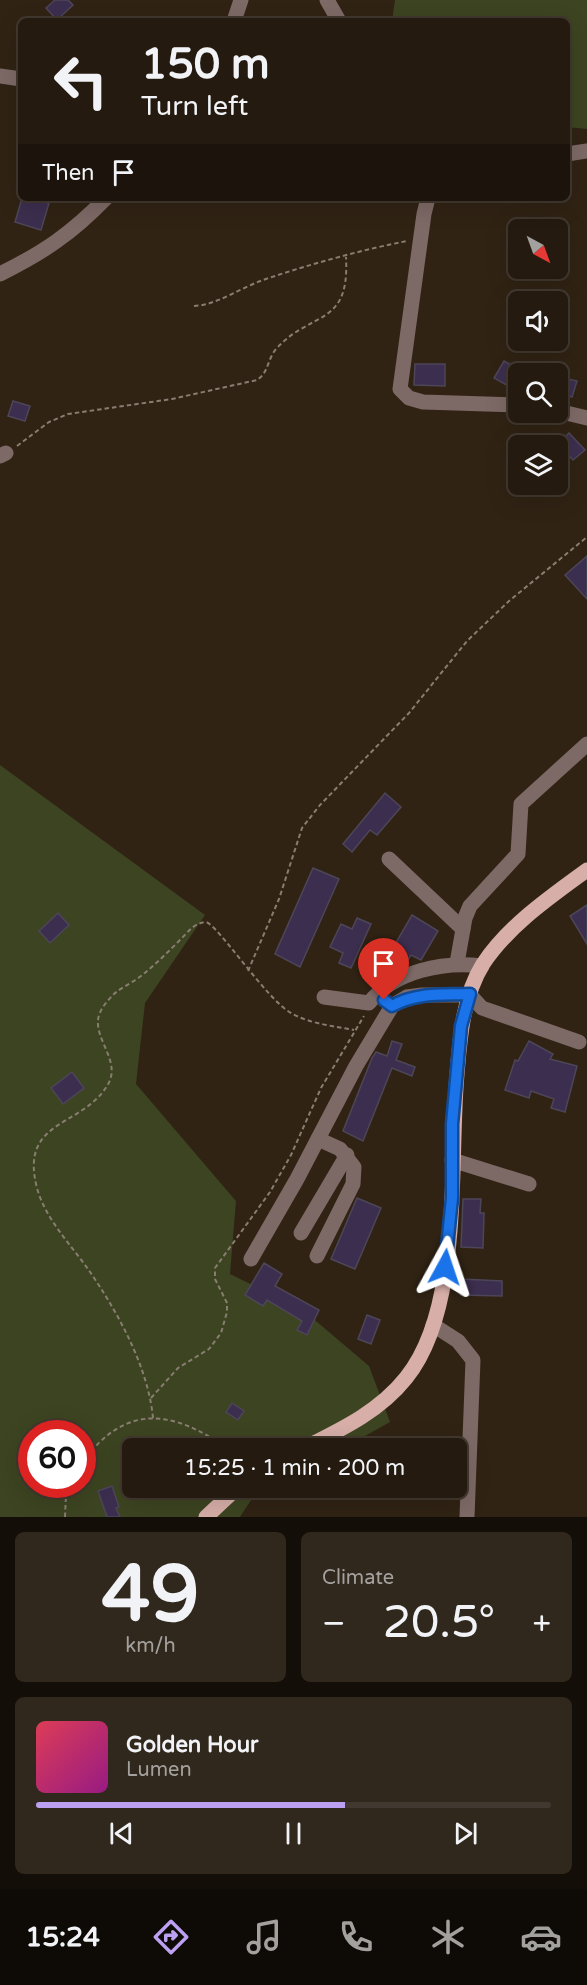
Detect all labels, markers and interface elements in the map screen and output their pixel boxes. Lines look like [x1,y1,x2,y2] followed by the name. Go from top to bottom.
[141,39,270,90] text: 150 m
[42,42,120,120] icon: left
[141,90,248,123] text: Turn left
[107,156,140,189] icon: arrive
[42,160,95,186] text: Then
[508,219,568,279] north arrow
[508,219,568,495] map controls
[508,291,568,351] button: sound
[508,363,568,423] button: search
[508,435,568,495] button: layers
[358,938,409,1000] pin
[367,947,400,980] icon: arrive
[413,1235,477,1299] position arrow
[18,1420,96,1498] speed limit sign: 60
[184,1455,405,1481] text: 15:25 · 1 min · 200 m
[102,1548,199,1642] text: 49
[322,1566,394,1590] text: Climate
[383,1596,495,1650] text: 20.5°
[322,1604,346,1643] text: −
[532,1604,551,1643] text: +
[125,1634,176,1658] text: km/h
[126,1732,258,1758] text: Golden Hour
[126,1758,192,1782] text: Lumen
[105,1817,138,1850] icon: previous
[277,1817,310,1850] icon: pause
[449,1817,482,1850] icon: next
[150,1916,192,1958] icon: directions
[243,1916,285,1958] icon: music
[335,1916,377,1958] icon: phone
[427,1916,469,1958] icon: climate
[520,1916,562,1958] icon: car
[25,1921,100,1954] text: 15:24

